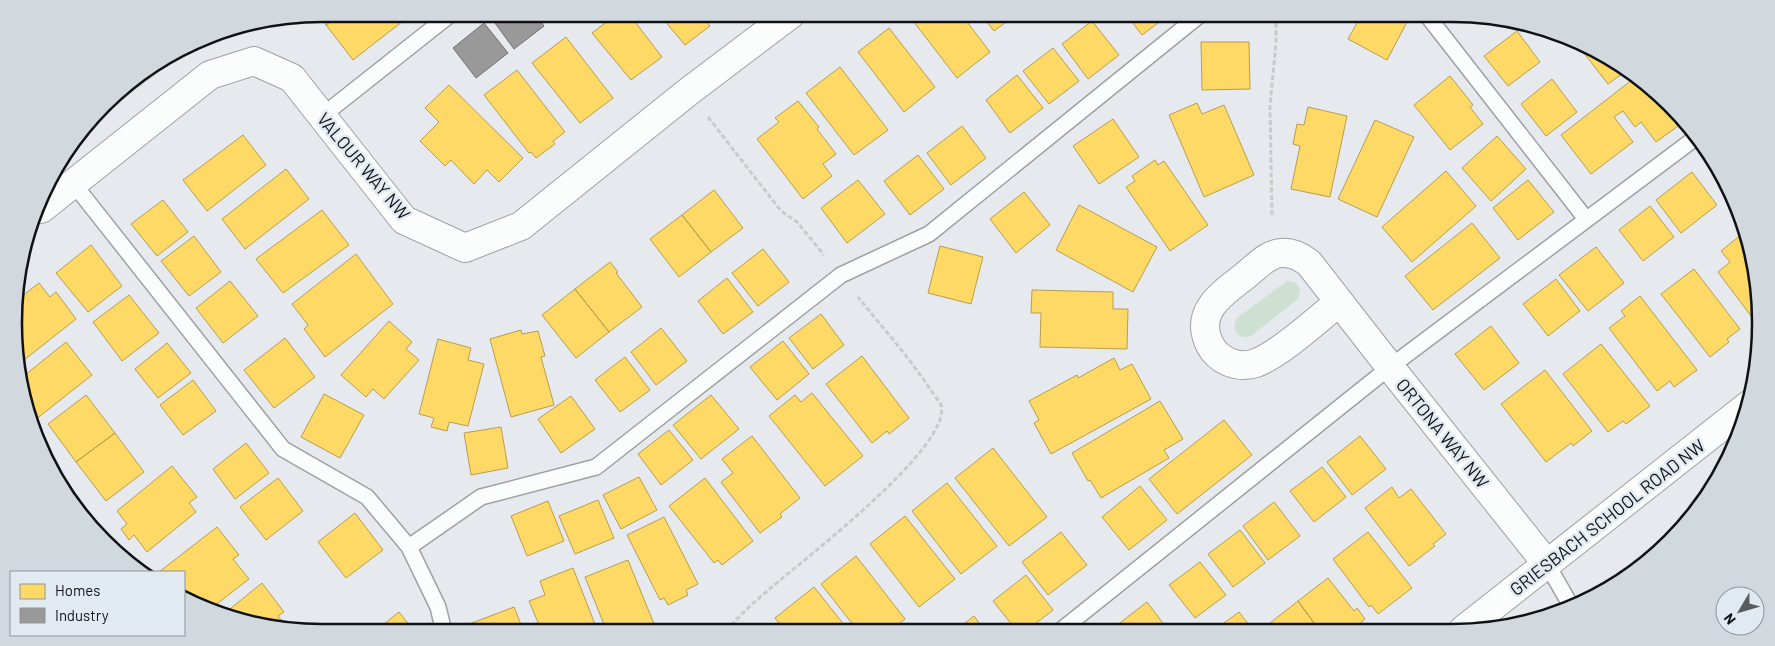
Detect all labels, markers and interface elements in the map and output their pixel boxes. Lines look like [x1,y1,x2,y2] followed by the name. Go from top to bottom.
[313,108,415,224] street label: VALOUR WAY NW
[1392,374,1494,493] street label: ORTONA WAY NW
[1505,434,1709,600] street label: GRIESBACH SCHOOL ROAD NW
[10,571,185,636] legend
[55,581,100,599] text: Homes
[1715,586,1765,636] north arrow
[55,606,109,624] text: Industry
[1720,610,1739,628] text: N

